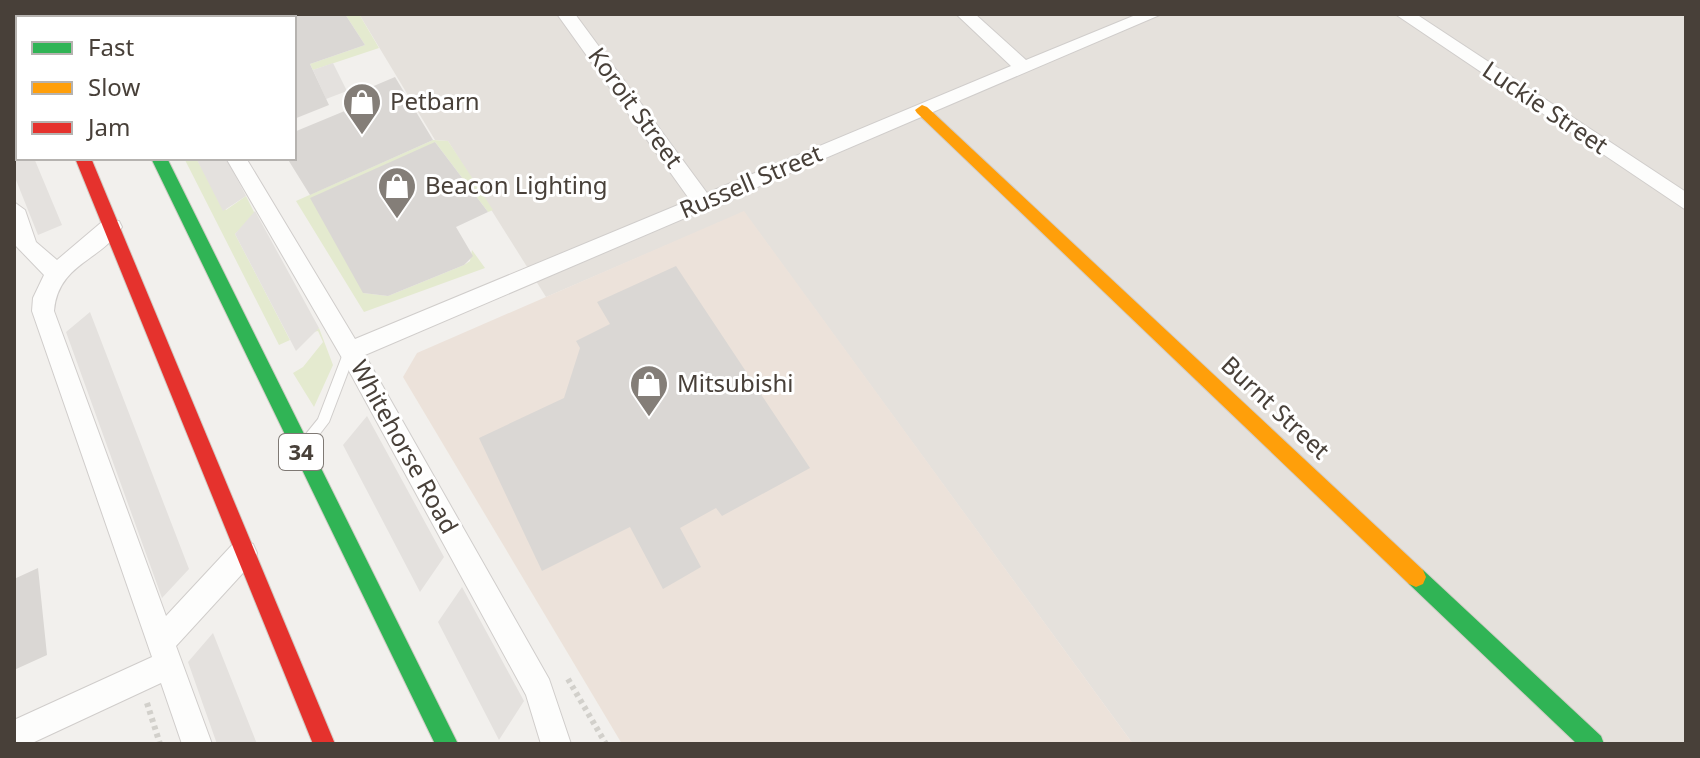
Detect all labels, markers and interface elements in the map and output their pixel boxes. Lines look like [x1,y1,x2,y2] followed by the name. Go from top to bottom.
[16,16,296,160] legend
[88,30,134,63] text: Fast
[581,40,691,174] street label: Koroit Street
[1477,53,1615,161] street label: Luckie Street
[88,70,140,103] text: Slow
[341,81,383,136] shop icon: Petbarn
[390,84,480,117] place label: Petbarn
[86,110,130,143] text: Jam
[674,136,827,225] street label: Russell Street
[376,165,418,220] shop icon: Beacon Lighting
[425,168,608,201] place label: Beacon Lighting
[1215,348,1338,466] street label: Burnt Street
[344,354,467,539] street label: Whitehorse Road
[628,363,670,418] shop icon: Mitsubishi
[677,366,793,399] place label: Mitsubishi
[279,434,323,470] road number: 34

